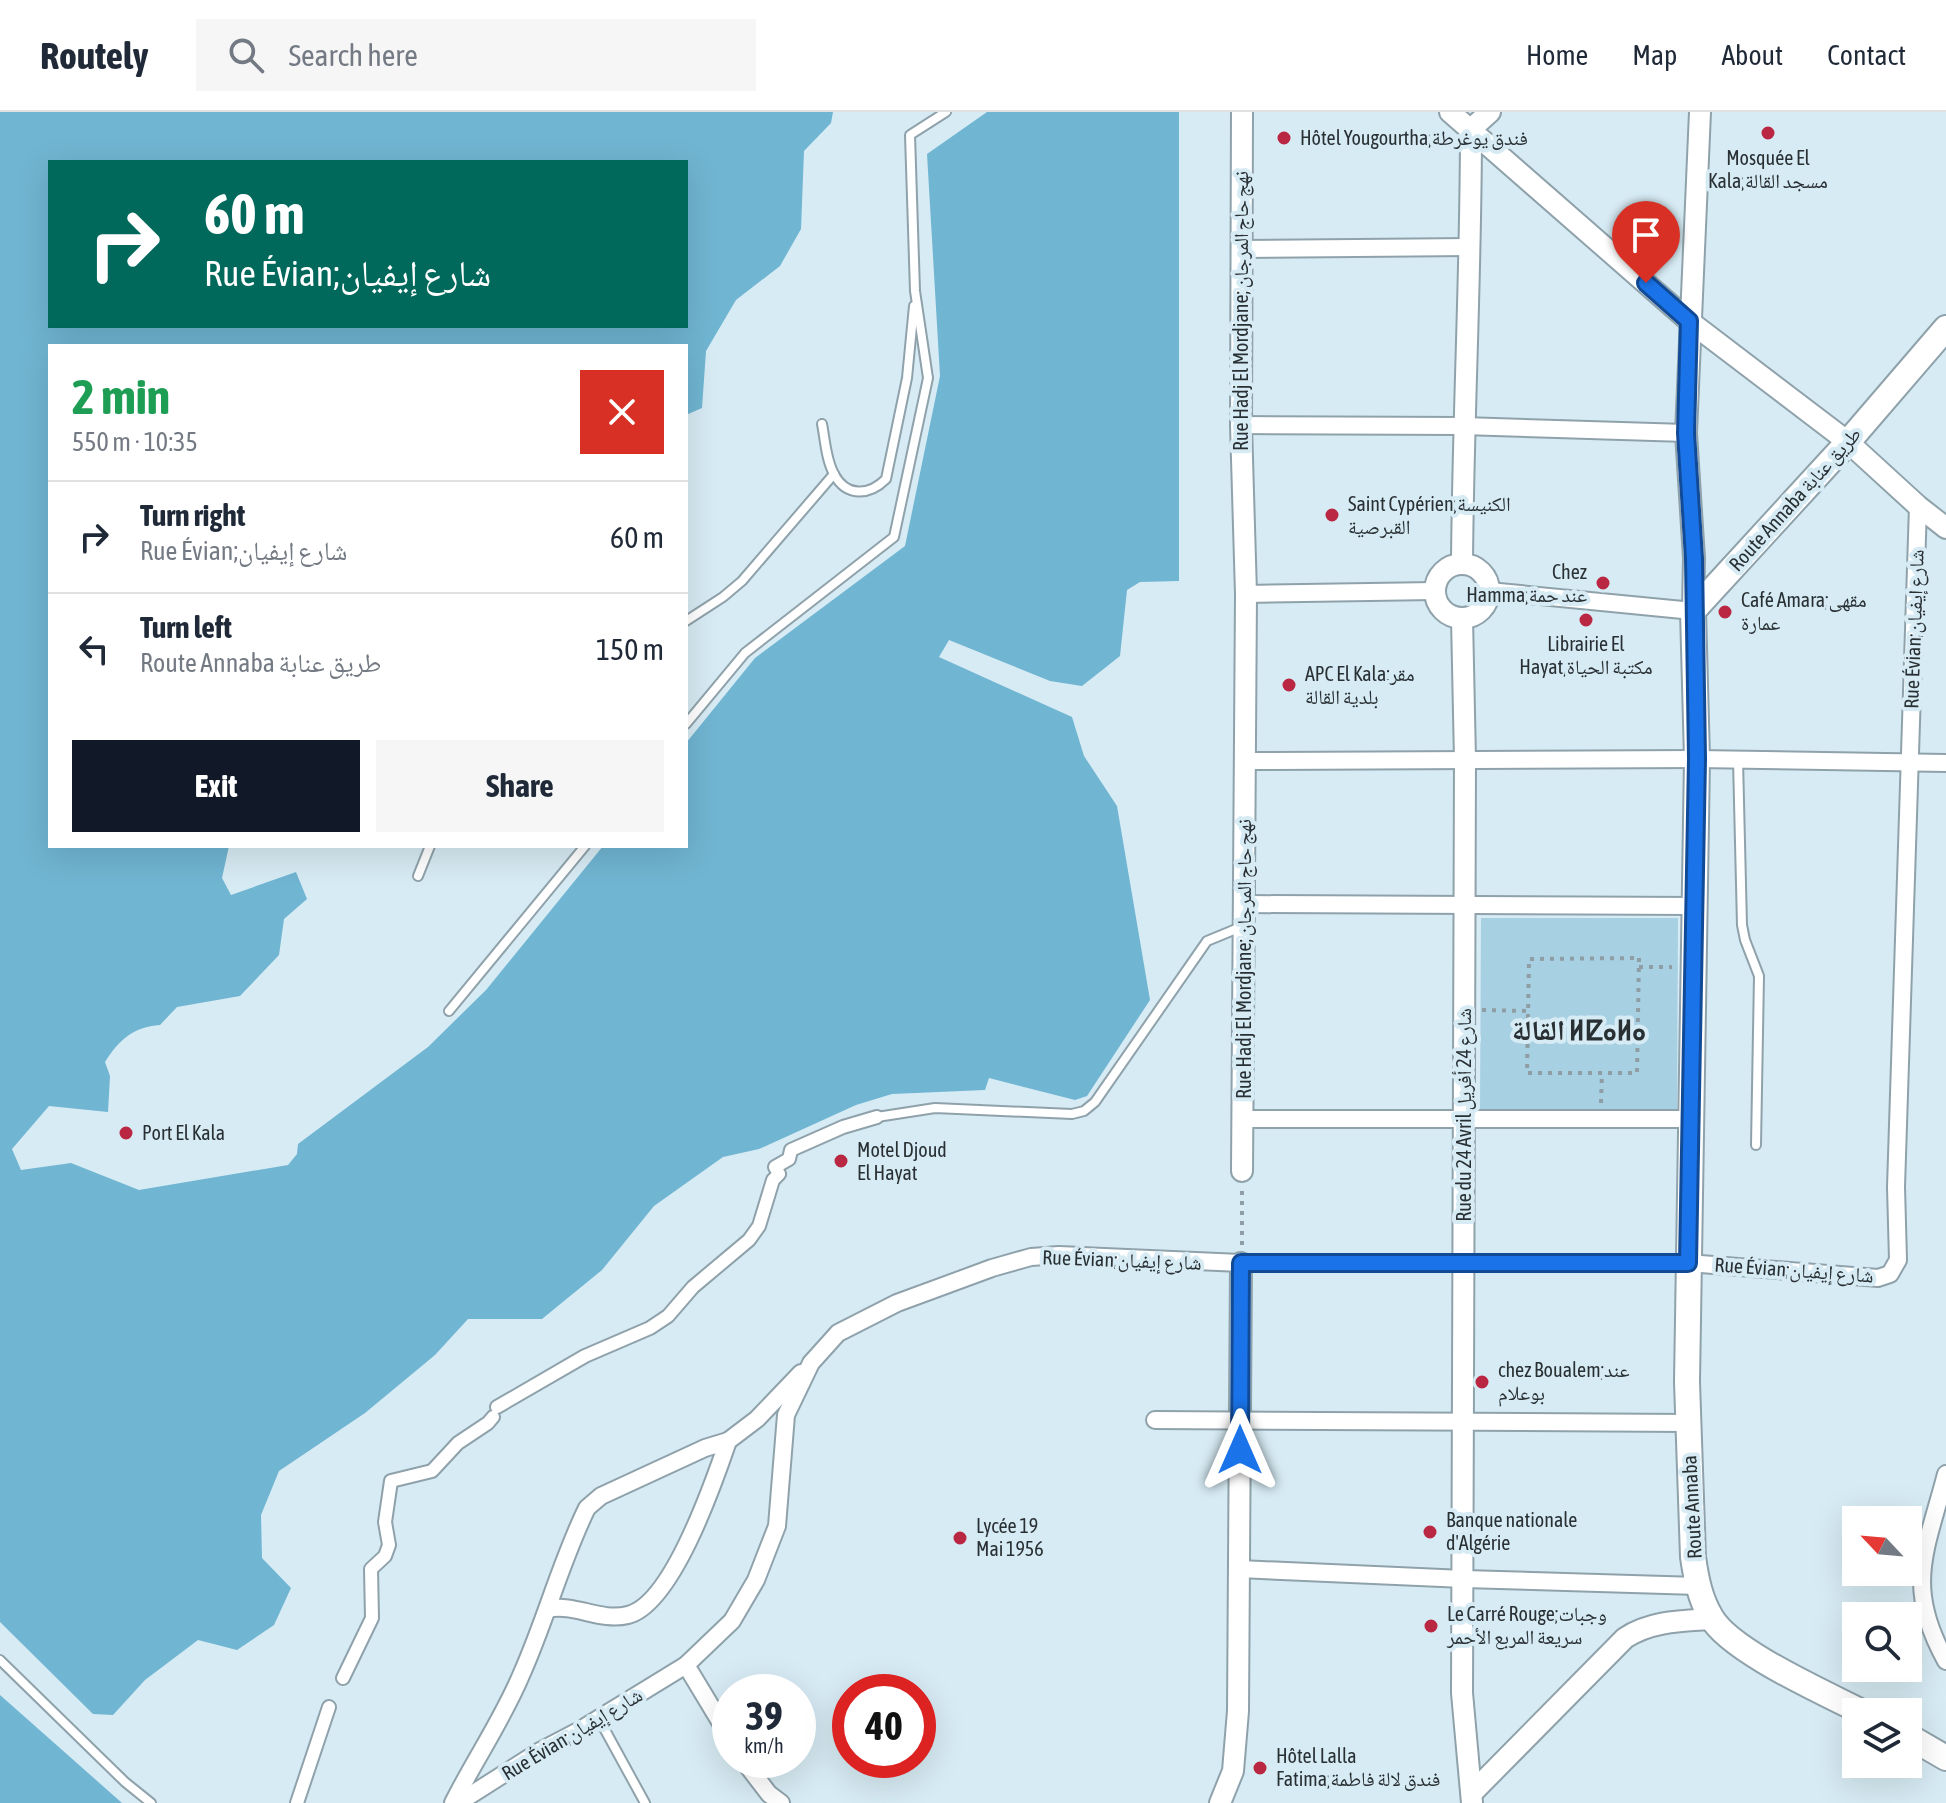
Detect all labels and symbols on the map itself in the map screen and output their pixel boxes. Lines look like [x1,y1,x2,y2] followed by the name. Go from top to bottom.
[1759,124,1777,142] marker: Mosquée El Kala;مسجد القالة
[1300,126,1528,150] place label: Hôtel Yougourtha;فندق يوغرطة
[1275,129,1293,147] marker: Hôtel Yougourtha;فندق يوغرطة
[1708,146,1828,192] place label: Mosquée El Kala;مسجد القالة
[1229,171,1254,451] street label: Rue Hadj El Mordjane; نهج حاج المرجان
[1612,201,1680,283] pin
[1724,422,1866,576] street label: Route Annaba طريق عنابة
[1348,492,1511,539] place label: Saint Cypérien;الكنيسة القبرصية
[1323,506,1341,524] marker: Saint Cypérien;الكنيسة القبرصية
[1899,549,1931,709] street label: Rue Évian;شارع إيفيان
[1466,560,1587,606] place label: Chez Hamma;عند حمة
[1594,574,1612,592] marker: Chez Hamma;عند حمة
[1741,588,1867,634] place label: Café Amara;مقهى عمارة
[1716,603,1734,621] marker: Café Amara;مقهى عمارة
[1577,611,1595,629] marker: Librairie El Hayat;مكتبة الحياة
[1519,632,1653,679] place label: Librairie El Hayat;مكتبة الحياة
[1305,662,1415,709] place label: APC El Kala;مقر بلدية القالة
[1280,676,1298,694] marker: APC El Kala;مقر بلدية القالة
[1232,819,1257,1099] street label: Rue Hadj El Mordjane; نهج حاج المرجان
[1452,1008,1477,1222] street label: Rue du 24 Avril شارع 24 أفريل
[1512,1014,1646,1046] district label: القالة ⵍⵇⴰⵍⴰ
[142,1121,225,1144] place label: Port El Kala
[117,1124,135,1142] marker: Port El Kala
[857,1138,947,1184] place label: Motel Djoud El Hayat
[832,1152,850,1170] marker: Motel Djoud El Hayat
[1042,1245,1202,1277] street label: Rue Évian;شارع إيفيان
[1713,1252,1874,1289] street label: Rue Évian;شارع إيفيان
[1498,1358,1630,1407] place label: chez Boualem;عند بوعلام
[1473,1373,1491,1391] marker: chez Boualem;عند بوعلام
[1198,1408,1282,1492] position arrow
[1677,1455,1706,1559] street label: Route Annaba
[1842,1506,1922,1586] north arrow
[1446,1508,1577,1554] place label: Banque nationale d'Algérie
[976,1514,1044,1560] place label: Lycée 19 Mai 1956
[1421,1523,1439,1541] marker: Banque nationale d'Algérie
[951,1529,969,1547] marker: Lycée 19 Mai 1956
[1446,1602,1607,1650] place label: Le Carré Rouge;وجبات سريعة المربع الأحمر
[1422,1617,1440,1635] marker: Le Carré Rouge;وجبات سريعة المربع الأحمر
[832,1674,936,1778] speed limit sign: 40
[497,1683,648,1787] street label: Rue Évian;شارع إيفيان
[1276,1744,1440,1791] place label: Hôtel Lalla Fatima;فندق لالة فاطمة
[1251,1759,1269,1777] marker: Hôtel Lalla Fatima;فندق لالة فاطمة

